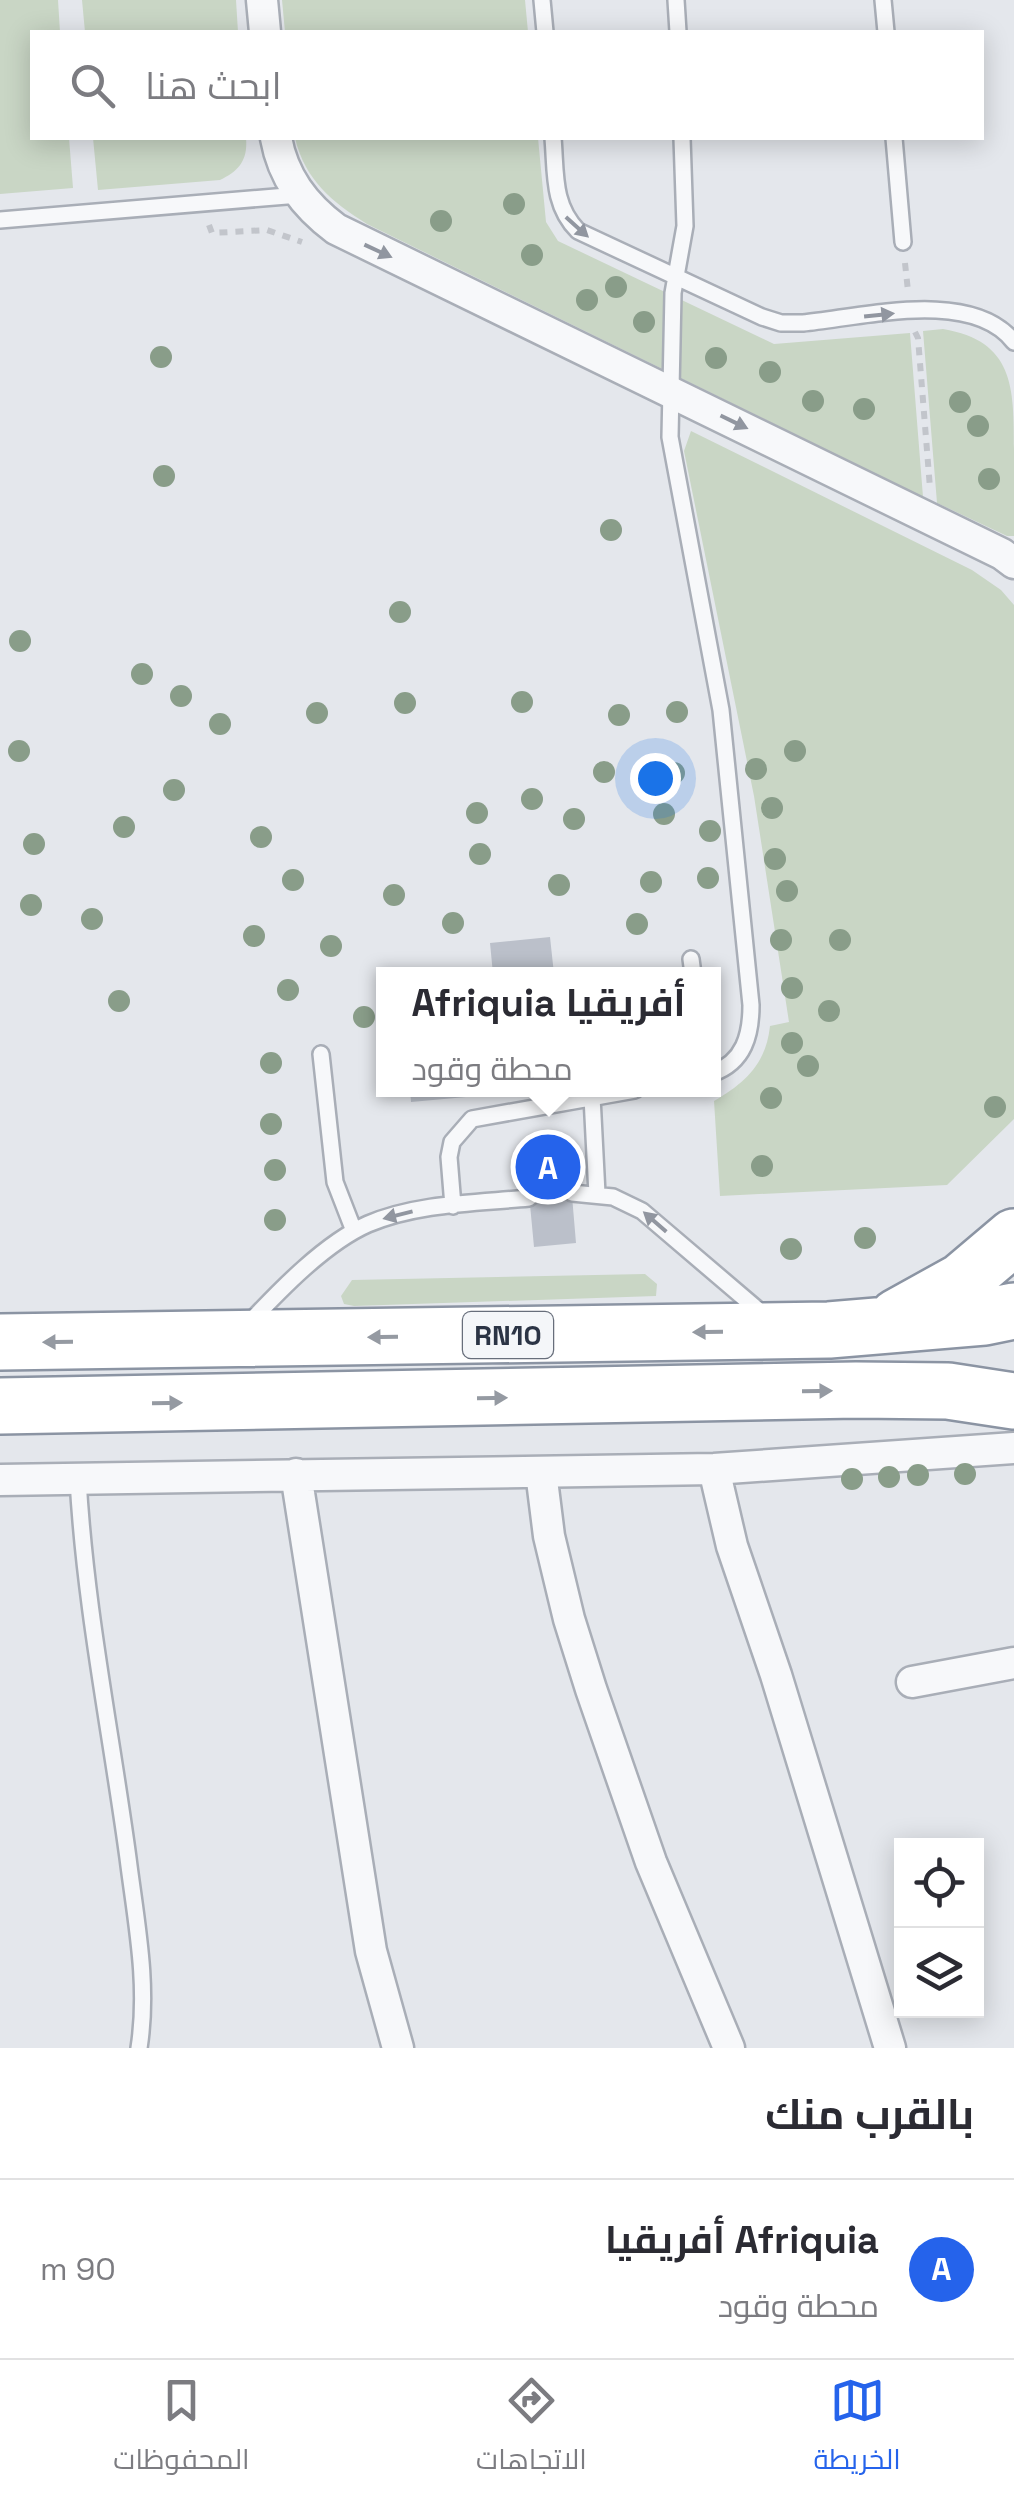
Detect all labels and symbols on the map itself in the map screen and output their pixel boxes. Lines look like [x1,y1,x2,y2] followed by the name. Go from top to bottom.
[564,216,589,238] one-way arrow
[364,242,393,259] one-way arrow
[864,307,896,323] one-way arrow
[720,413,749,430] one-way arrow
[630,753,681,804] your location
[516,1130,580,1204] pin: A
[382,1208,413,1223] one-way arrow
[643,1211,668,1233] one-way arrow
[463,1312,553,1358] road number: RN10
[691,1324,723,1340] one-way arrow
[366,1329,398,1345] one-way arrow
[41,1334,73,1350] one-way arrow
[802,1383,834,1399] one-way arrow
[477,1390,509,1406] one-way arrow
[152,1395,184,1411] one-way arrow

